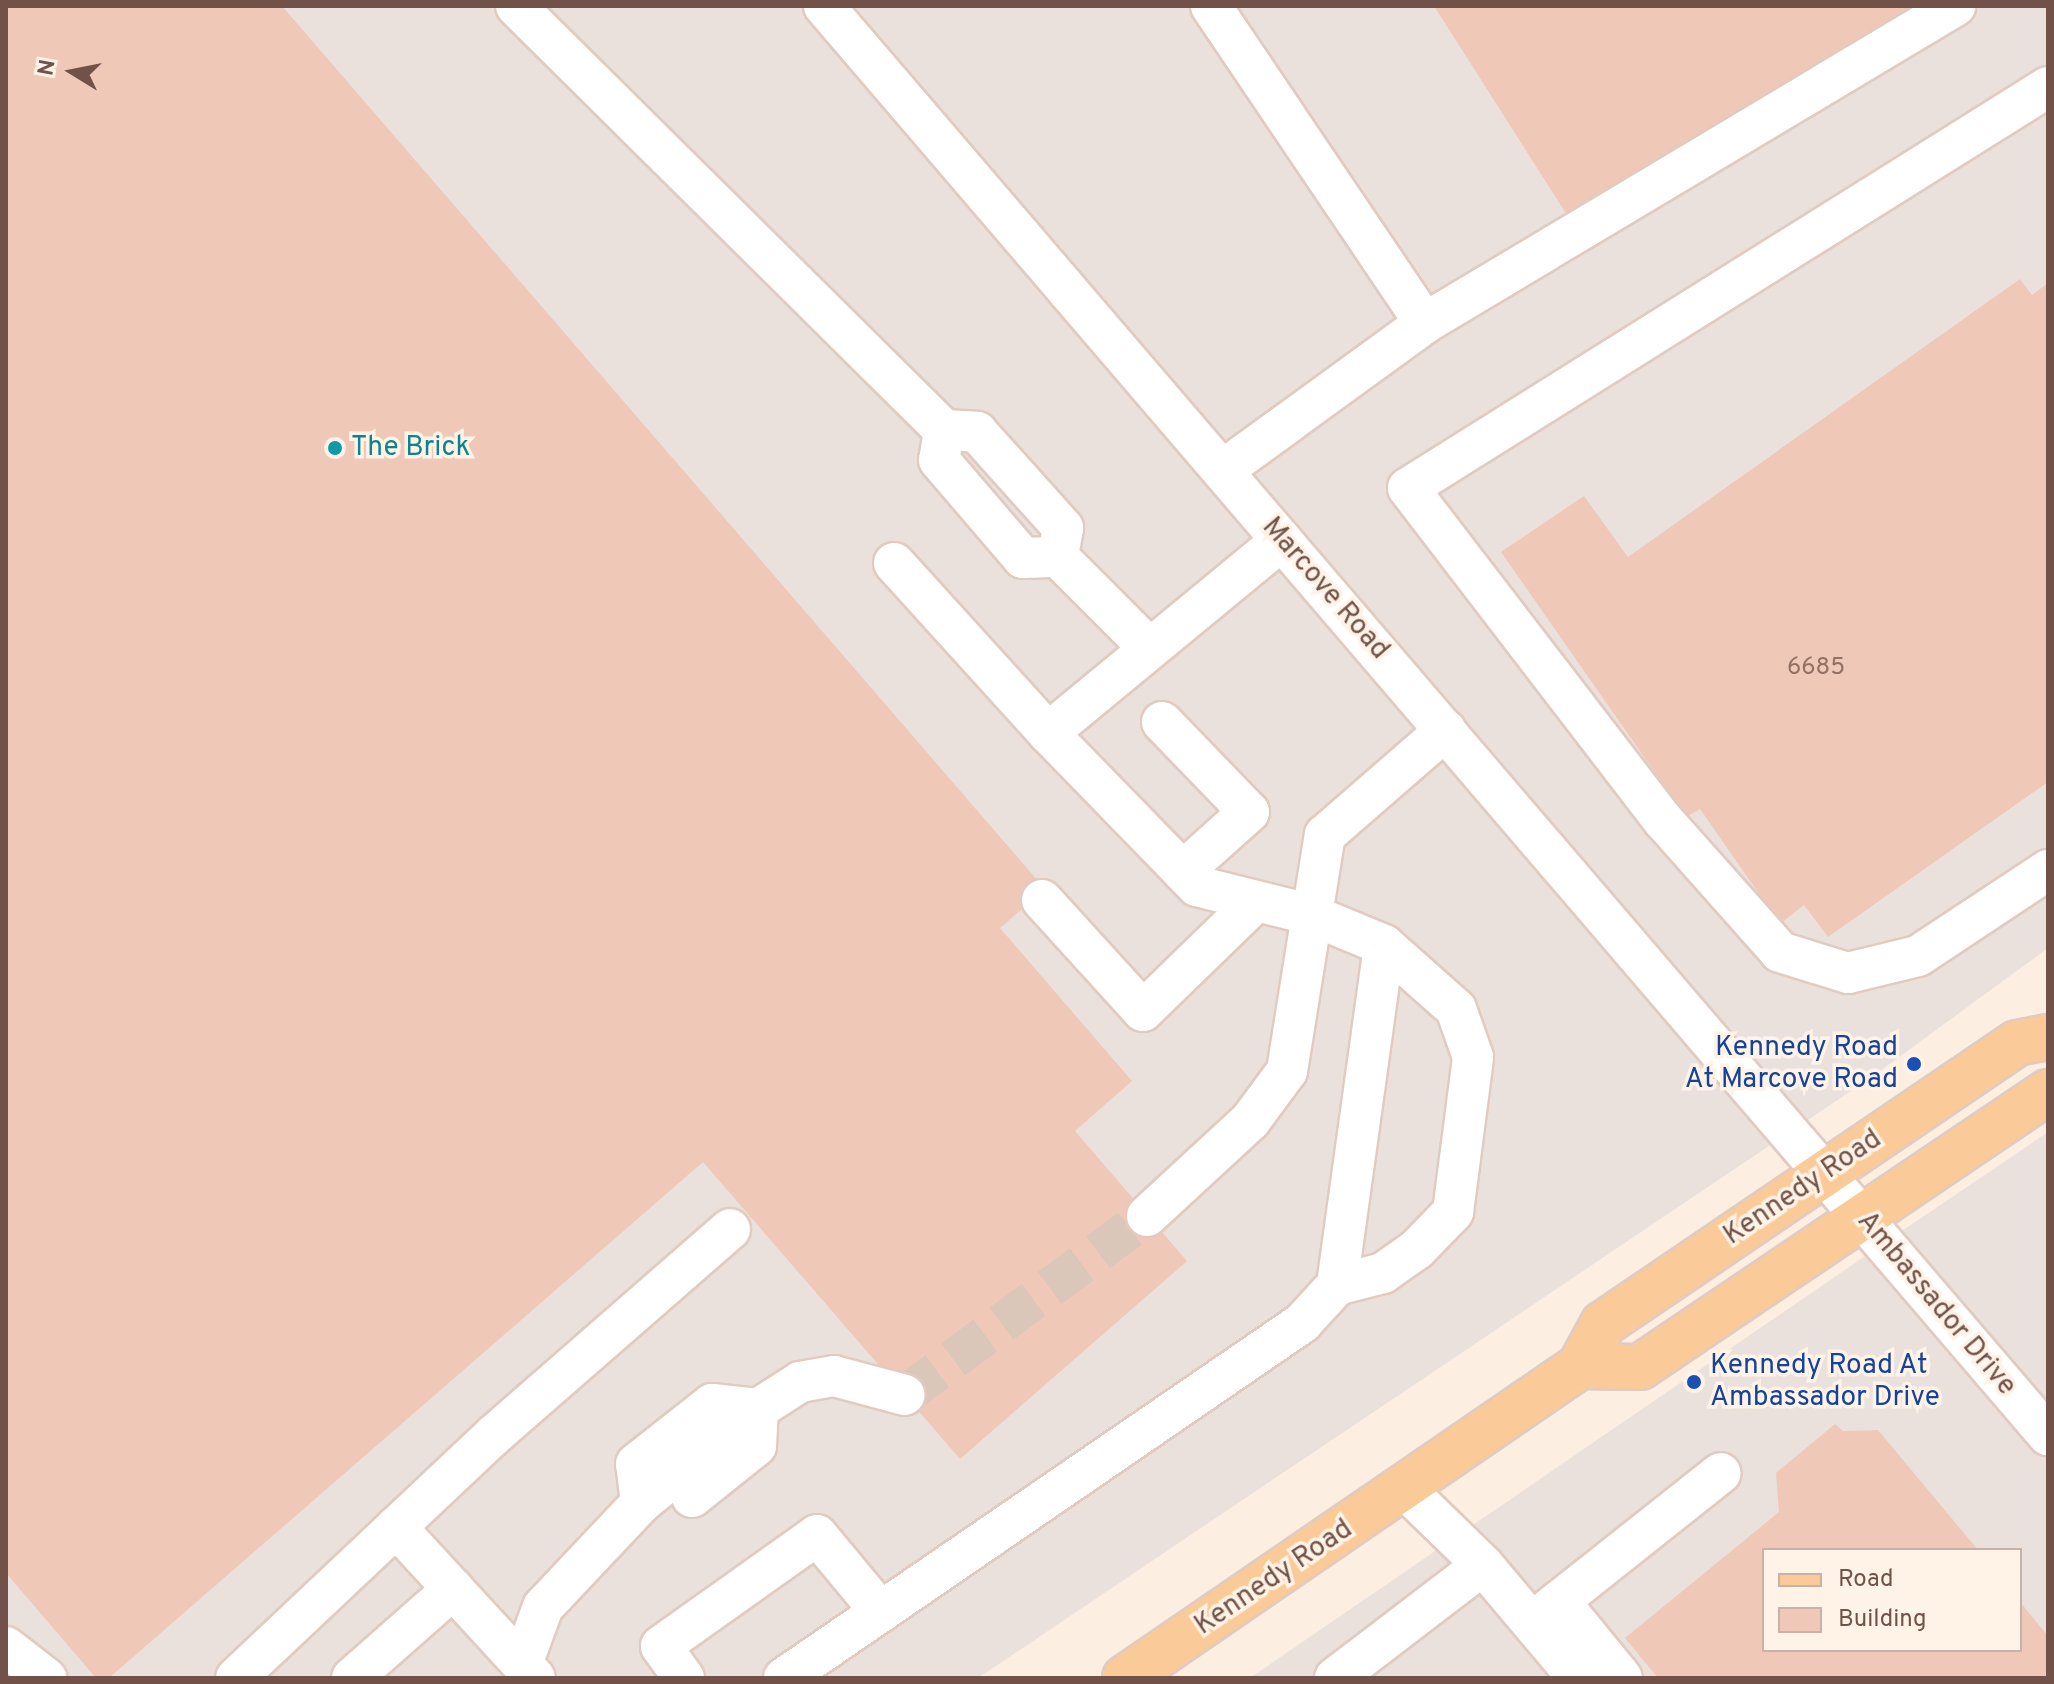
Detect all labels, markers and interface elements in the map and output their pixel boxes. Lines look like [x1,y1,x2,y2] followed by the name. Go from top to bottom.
[32,32,112,112] north arrow
[33,58,63,78] text: N
[351,431,470,465] place label: The Brick
[326,439,344,457] marker: The Brick
[1254,511,1396,667] street label: Marcove Road
[1787,655,1845,683] house number: 6685
[1685,1031,1898,1097] place label: Kennedy Road At Marcove Road
[1905,1055,1923,1073] marker: Kennedy Road At Marcove Road
[1718,1123,1888,1253] street label: Kennedy Road
[1849,1205,2023,1403] street label: Ambassador Drive
[1710,1349,1940,1415] place label: Kennedy Road At Ambassador Drive
[1685,1373,1703,1391] marker: Kennedy Road At Ambassador Drive
[1189,1513,1359,1643] street label: Kennedy Road
[1762,1548,2022,1652] legend
[1838,1565,1894,1595] text: Road
[1838,1605,1927,1635] text: Building

